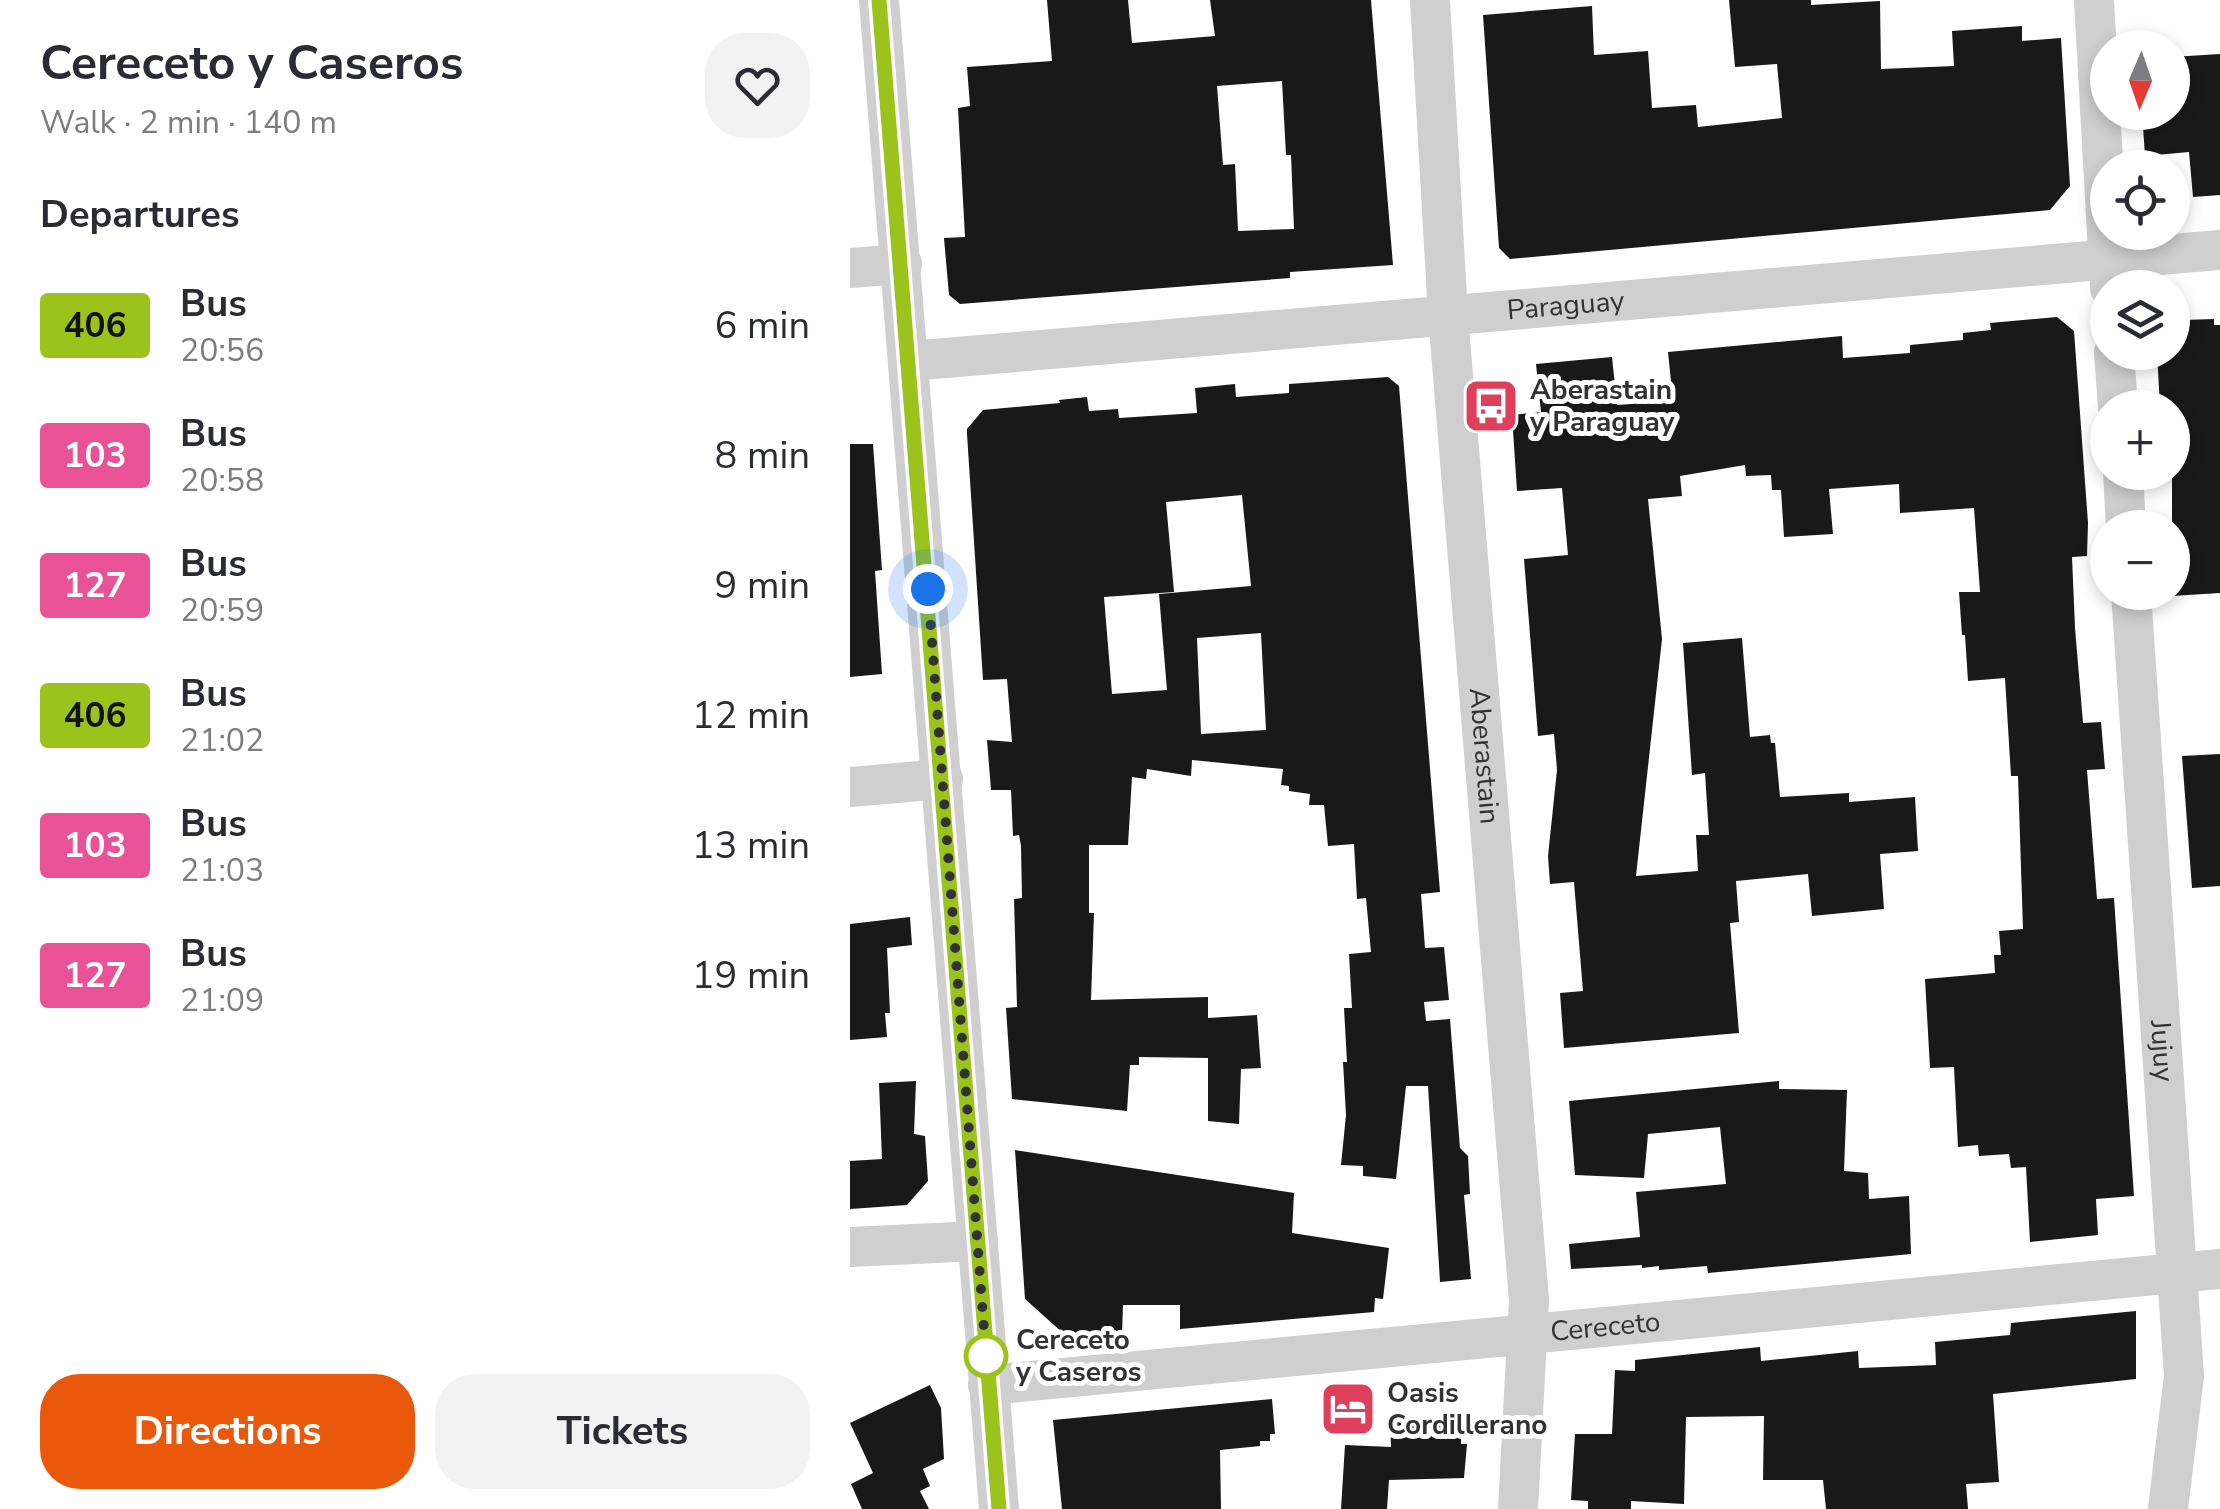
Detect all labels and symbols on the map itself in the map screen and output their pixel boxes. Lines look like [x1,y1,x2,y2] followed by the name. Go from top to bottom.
[2090,30,2190,130] north arrow
[1505,281,1627,329] street label: Paraguay
[1529,371,1675,441] place label: Aberastain y Paraguay
[1461,376,1521,436] bus stop icon: Aberastain y Paraguay
[903,564,953,614] your location
[1460,686,1509,826] street label: Aberastain
[2141,1018,2183,1084] street label: Jujuy
[1549,1303,1662,1351] street label: Cereceto
[1015,1321,1142,1391] place label: Cereceto y Caseros
[965,1335,1007,1377] marker: Cereceto y Caseros
[1387,1374,1547,1444] place label: Oasis Cordillerano
[1318,1379,1378,1439] hotel icon: Oasis Cordillerano

